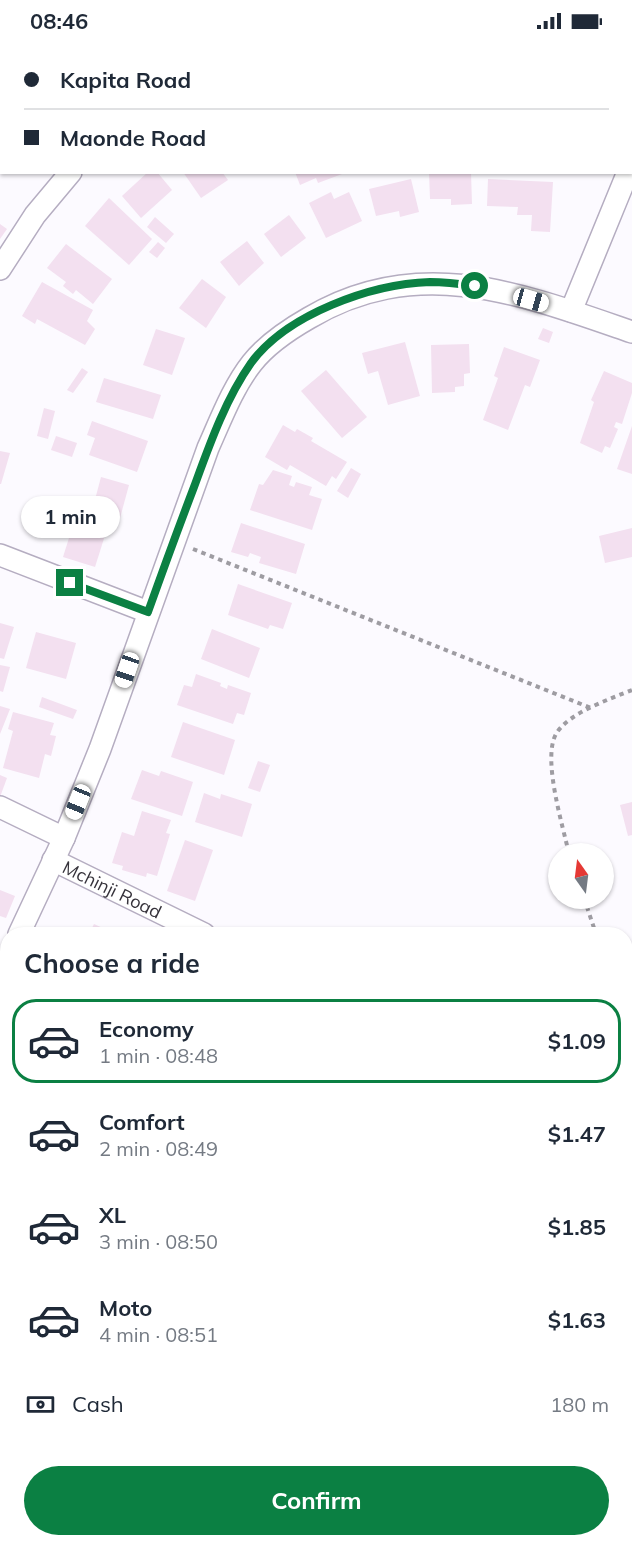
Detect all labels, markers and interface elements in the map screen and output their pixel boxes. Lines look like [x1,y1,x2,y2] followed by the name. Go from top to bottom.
[30,7,88,35] text: 08:46
[60,66,191,94] text: Kapita Road
[60,124,206,152] text: Maonde Road
[461,272,488,299] route start
[511,286,551,314] car
[20,496,119,538] callout: 1 min
[44,504,97,529] text: 1 min
[56,569,83,596] route end
[113,650,141,690] car
[63,782,93,822] car
[548,843,614,909] north arrow
[548,843,614,909] map controls
[59,855,165,923] street label: Mchinji Road
[24,946,200,980] text: Choose a ride
[27,1014,81,1068] icon: car
[99,1015,194,1043] text: Economy
[548,1027,606,1055] text: $1.09
[99,1043,218,1068] text: 1 min · 08:48
[27,1107,81,1161] icon: car
[99,1108,185,1136] text: Comfort
[548,1120,606,1148] text: $1.47
[99,1136,218,1161] text: 2 min · 08:49
[27,1200,81,1254] icon: car
[99,1201,126,1229] text: XL
[548,1213,606,1241] text: $1.85
[99,1229,218,1254] text: 3 min · 08:50
[27,1293,81,1347] icon: car
[99,1294,152,1322] text: Moto
[548,1306,606,1334] text: $1.63
[99,1322,218,1347] text: 4 min · 08:51
[24,1388,57,1421] icon: cash
[72,1390,124,1418] text: Cash
[550,1392,609,1417] text: 180 m
[24,1466,609,1535] button: Confirm

